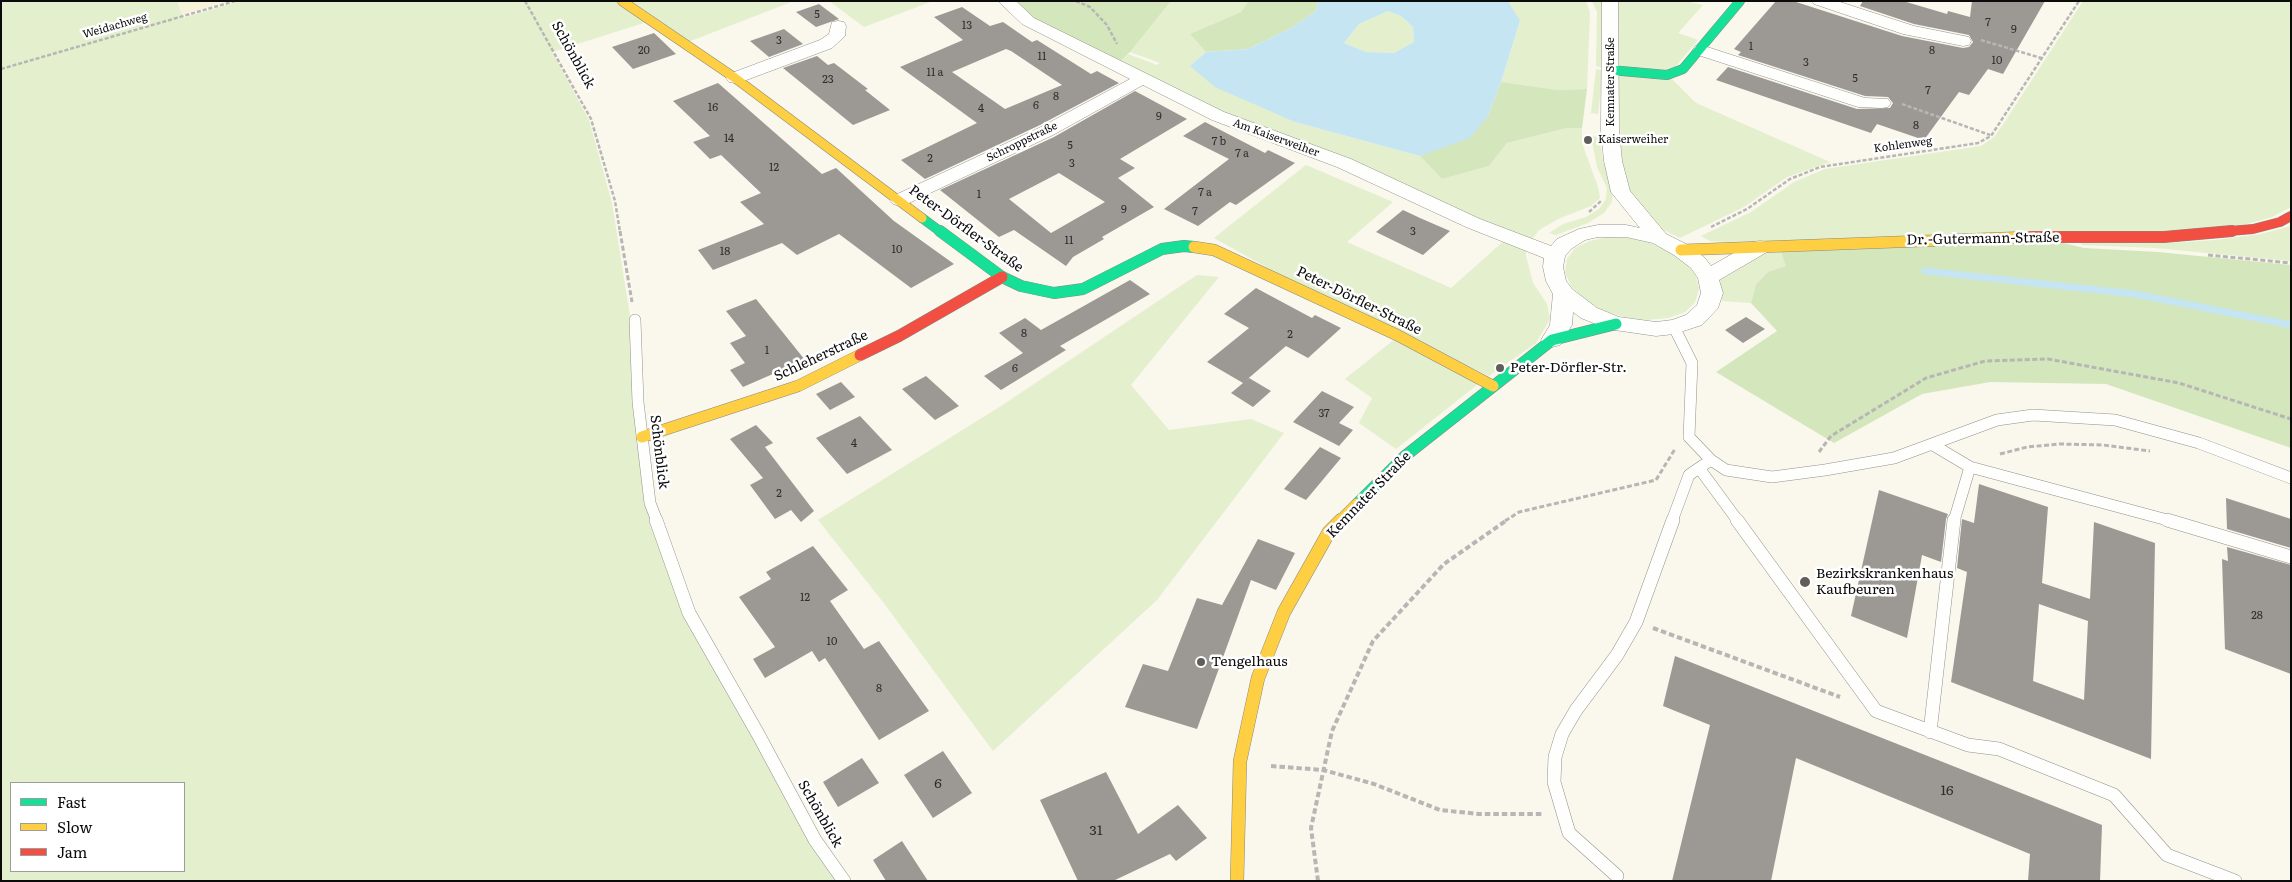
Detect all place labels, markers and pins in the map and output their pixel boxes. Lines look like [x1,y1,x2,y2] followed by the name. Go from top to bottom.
[1598,133,1668,147] place label: Kaiserweiher
[1582,134,1594,146] marker: Kaiserweiher
[1510,360,1627,376] place label: Peter-Dörfler-Str.
[1494,362,1506,374] marker: Peter-Dörfler-Str.
[1816,566,1953,598] place label: Bezirkskrankenhaus Kaufbeuren
[1798,575,1812,589] marker: Bezirkskrankenhaus Kaufbeuren
[1211,654,1288,670] place label: Tengelhaus
[1195,656,1207,668] marker: Tengelhaus

